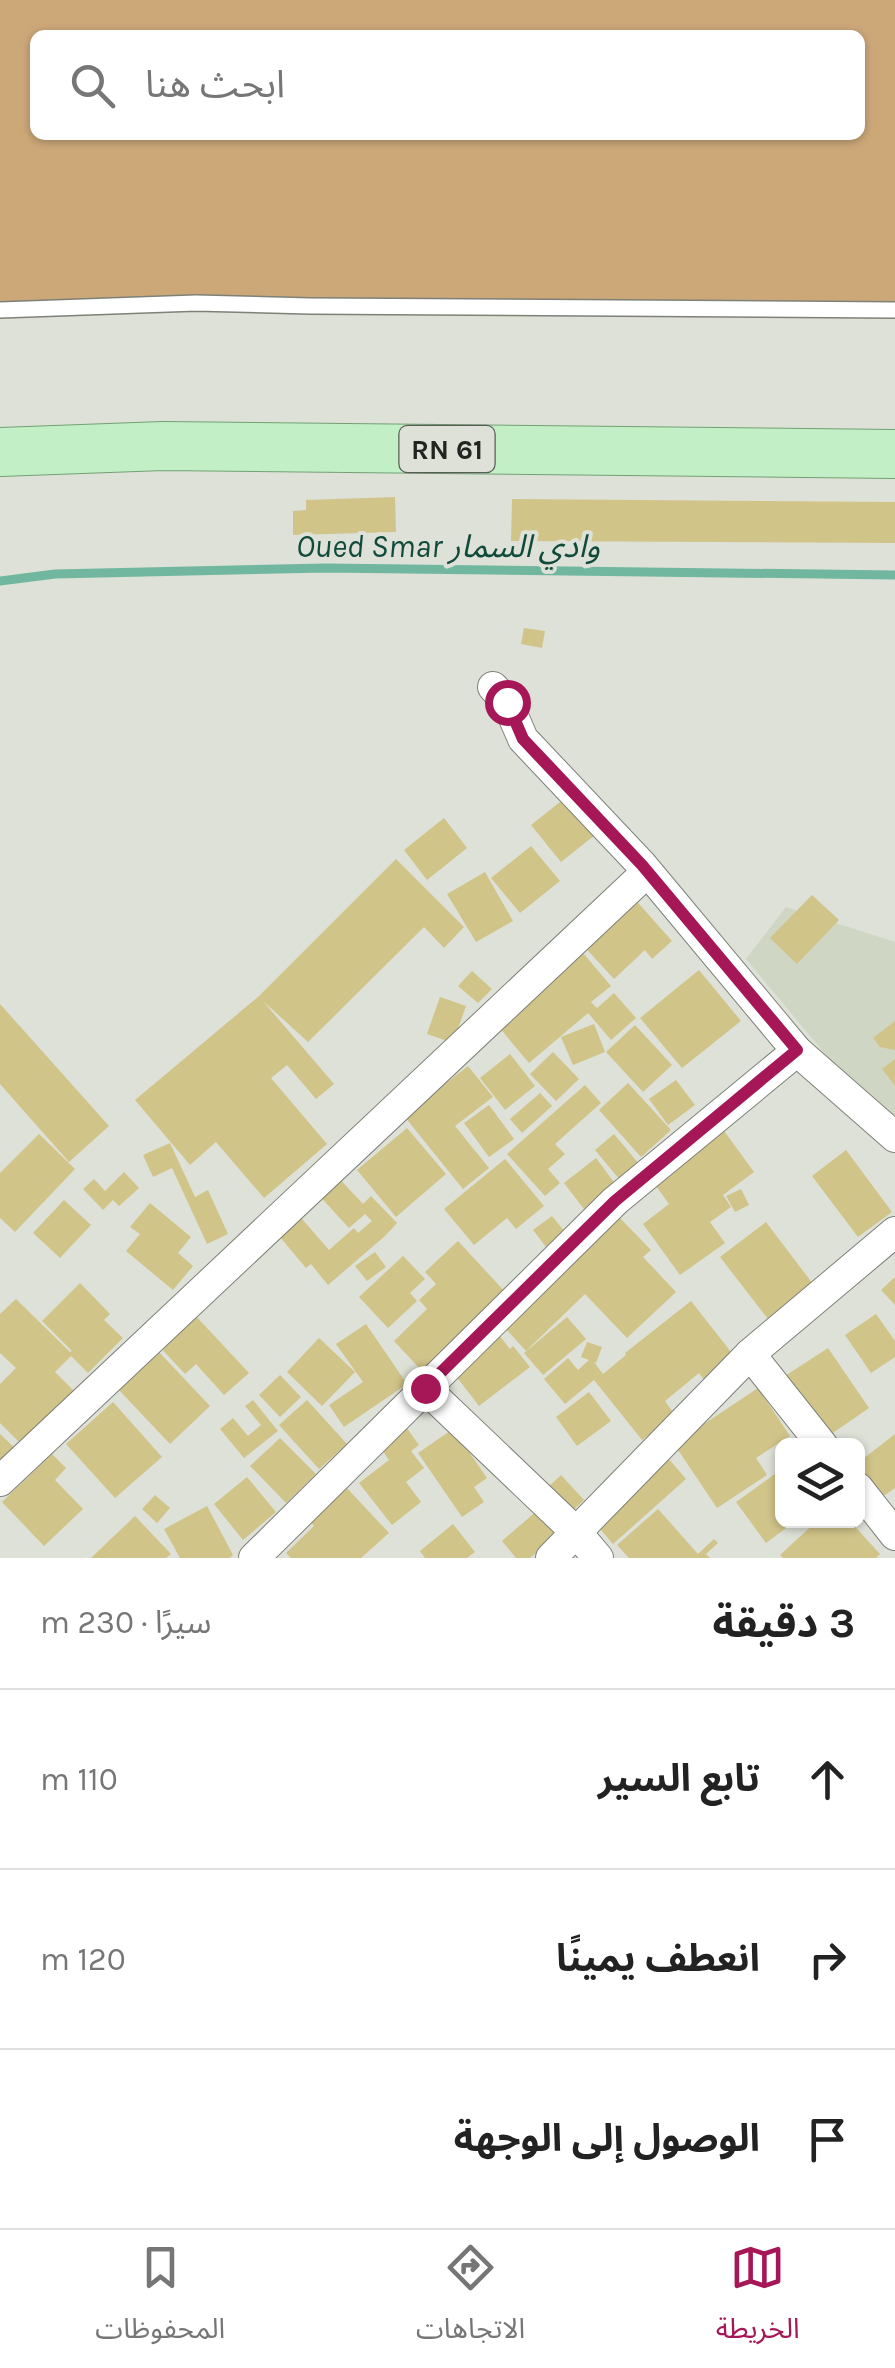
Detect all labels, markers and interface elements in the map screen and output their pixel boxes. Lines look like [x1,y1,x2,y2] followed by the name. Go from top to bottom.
[30,30,865,140] search box
[65,58,120,113] icon: search
[145,62,285,107] text: ابحث هنا
[400,426,494,472] road number: RN 61
[296,528,600,571] water label: Oued Smar وادي السمار
[485,680,531,726] route start
[403,1366,449,1412] route end
[775,1438,865,1528] map controls
[775,1438,865,1528] button: layers
[713,1598,855,1648] text: 3 دقيقة
[40,1604,211,1641] text: سيرًا · 230 m
[800,1752,855,1807] icon: ahead
[598,1756,760,1801] text: تابع السير
[40,1761,118,1798] text: 110 m
[800,1932,855,1987] icon: right
[556,1936,760,1981] text: انعطف يمينًا
[40,1941,126,1978] text: 120 m
[800,2112,855,2167] icon: arrive
[454,2116,760,2161] text: الوصول إلى الوجهة
[95,2240,225,2359] tab: المحفوظات
[416,2240,525,2359] tab: الاتجاهات
[716,2240,800,2359] tab: الخريطة

